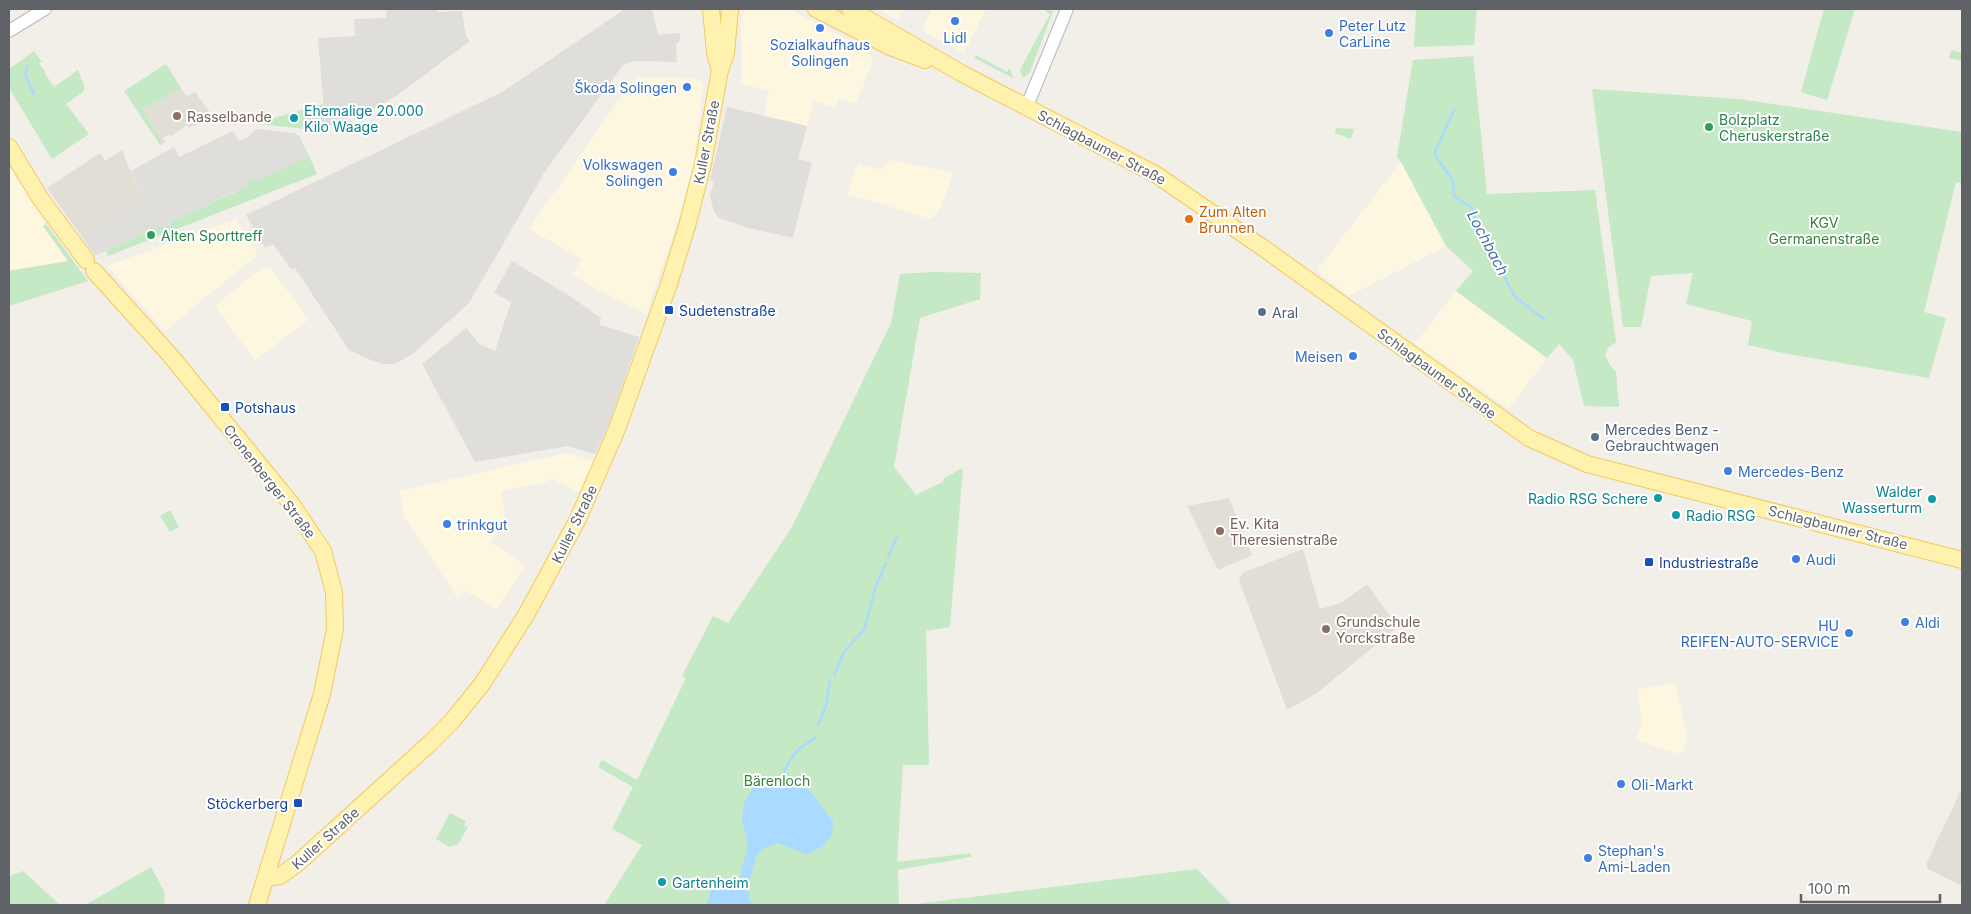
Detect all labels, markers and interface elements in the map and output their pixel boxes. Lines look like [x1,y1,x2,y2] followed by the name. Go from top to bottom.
[949,15,961,27] marker: Lidl
[1339,17,1406,50] place label: Peter Lutz CarLine
[814,22,826,34] marker: Sozialkaufhaus Solingen
[1323,27,1335,39] marker: Peter Lutz CarLine
[943,29,967,46] place label: Lidl
[770,36,870,69] place label: Sozialkaufhaus Solingen
[574,79,677,96] place label: Škoda Solingen
[681,81,693,93] marker: Škoda Solingen
[690,99,722,185] street label: Kuller Straße
[304,102,424,135] place label: Ehemalige 20.000 Kilo Waage
[1035,106,1169,188] street label: Schlagbaumer Straße
[187,108,272,125] place label: Rasselbande
[171,110,183,122] marker: Rasselbande
[1719,111,1829,144] place label: Bolzplatz Cheruskerstraße
[288,112,300,124] marker: Ehemalige 20.000 Kilo Waage
[1703,121,1715,133] marker: Bolzplatz Cheruskerstraße
[583,156,663,189] place label: Volkswagen Solingen
[667,166,679,178] marker: Volkswagen Solingen
[1199,203,1266,236] place label: Zum Alten Brunnen
[1463,207,1513,279] water label: Lochbach
[1183,213,1195,225] marker: Zum Alten Brunnen
[1769,214,1879,247] park label: KGV Germanenstraße
[161,227,262,244] place label: Alten Sporttreff
[145,229,157,241] marker: Alten Sporttreff
[679,302,776,319] place label: Sudetenstraße
[663,304,675,316] marker: Sudetenstraße
[1272,304,1298,321] place label: Aral
[1256,306,1268,318] marker: Aral
[1374,324,1500,422] street label: Schlagbaumer Straße
[1295,348,1343,365] place label: Meisen
[1347,350,1359,362] marker: Meisen
[235,399,296,416] place label: Potshaus
[219,401,231,413] marker: Potshaus
[220,421,320,541] street label: Cronenberger Straße
[1605,421,1719,454] place label: Mercedes Benz - Gebrauchtwagen
[1589,431,1601,443] marker: Mercedes Benz - Gebrauchtwagen
[1738,463,1844,480] place label: Mercedes-Benz
[1722,465,1734,477] marker: Mercedes-Benz
[548,482,600,566] street label: Kuller Straße
[1842,483,1922,516] place label: Walder Wasserturm
[1528,490,1648,507] place label: Radio RSG Schere
[1652,492,1664,504] marker: Radio RSG Schere
[1926,493,1938,505] marker: Walder Wasserturm
[1767,501,1909,553] street label: Schlagbaumer Straße
[1686,507,1756,524] place label: Radio RSG
[1670,509,1682,521] marker: Radio RSG
[1230,515,1338,548] place label: Ev. Kita Theresienstraße
[457,516,508,533] place label: trinkgut
[441,518,453,530] marker: trinkgut
[1214,525,1226,537] marker: Ev. Kita Theresienstraße
[1806,551,1836,568] place label: Audi
[1790,553,1802,565] marker: Audi
[1659,554,1759,571] place label: Industriestraße
[1643,556,1655,568] marker: Industriestraße
[1336,613,1420,646] place label: Grundschule Yorckstraße
[1915,614,1940,631] place label: Aldi
[1899,616,1911,628] marker: Aldi
[1681,617,1839,650] place label: HU REIFEN-AUTO-SERVICE
[1320,623,1332,635] marker: Grundschule Yorckstraße
[1843,627,1855,639] marker: HU REIFEN-AUTO-SERVICE
[744,772,810,789] park label: Bärenloch
[1631,776,1694,793] place label: Oli-Markt
[1615,778,1627,790] marker: Oli-Markt
[207,795,288,812] place label: Stöckerberg
[292,797,304,809] marker: Stöckerberg
[288,803,362,873] street label: Kuller Straße
[1598,842,1671,875] place label: Stephan's Ami-Laden
[1582,852,1594,864] marker: Stephan's Ami-Laden
[1801,872,1940,904] scale bar
[672,874,749,891] place label: Gartenheim
[656,876,668,888] marker: Gartenheim
[1808,879,1850,898] text: 100 m

